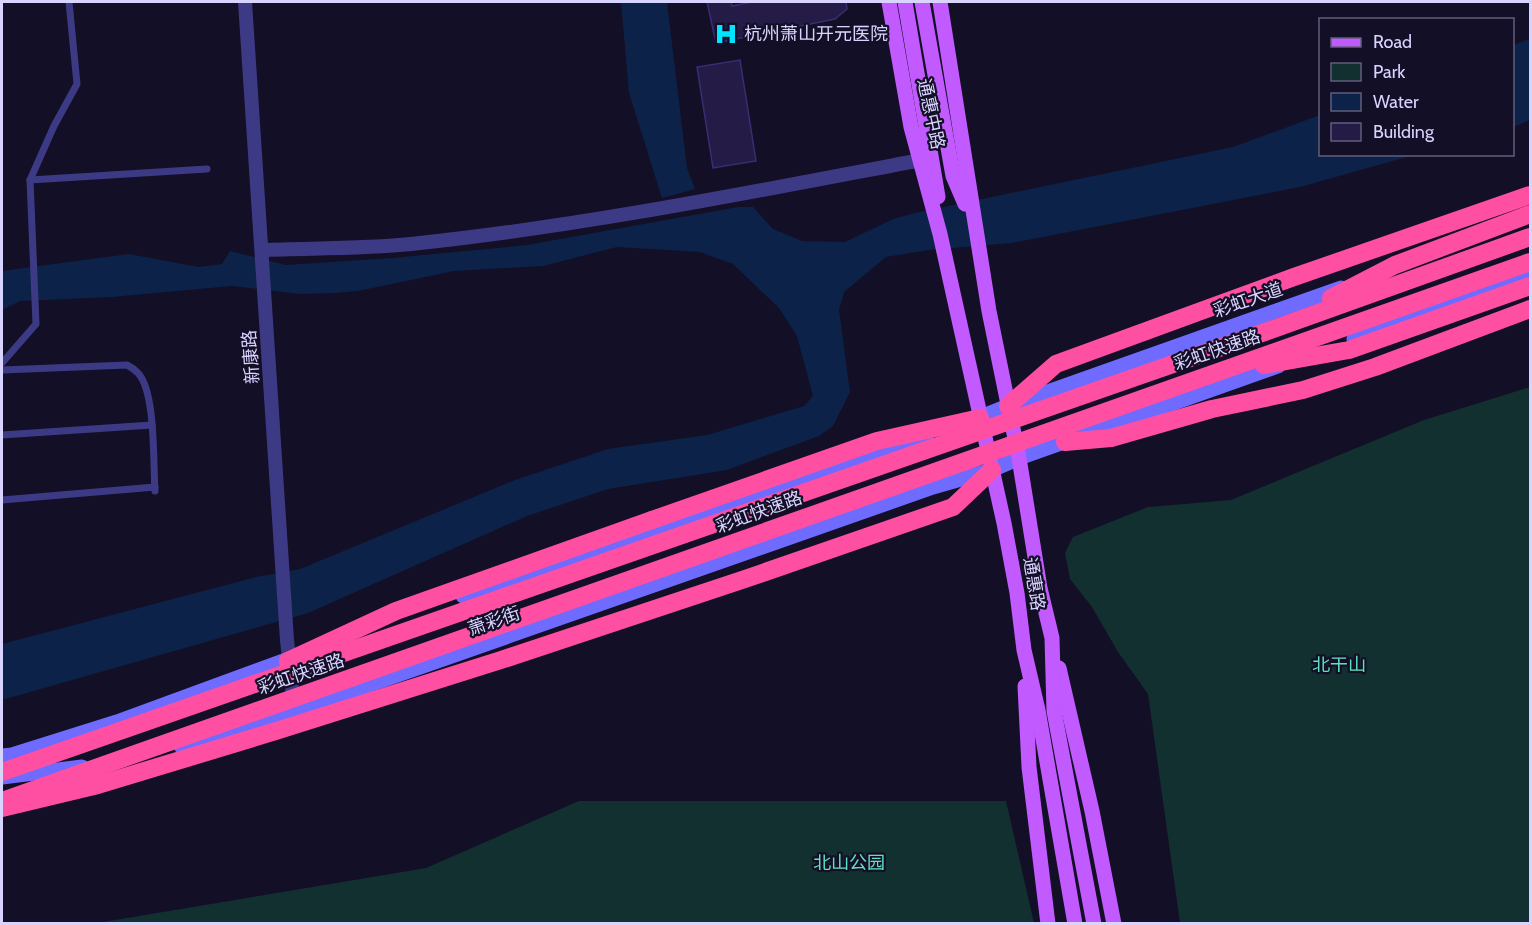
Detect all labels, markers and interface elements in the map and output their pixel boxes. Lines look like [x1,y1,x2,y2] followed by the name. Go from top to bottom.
[1319,18,1514,156] legend
[713,21,739,47] hospital icon: 杭州萧山开元医院
[744,23,888,45] place label: 杭州萧山开元医院
[1373,31,1412,53] text: Road
[1373,61,1406,83] text: Park
[913,76,949,152] street label: 通惠中路
[1373,91,1419,113] text: Water
[1373,121,1435,143] text: Building
[1210,278,1286,322] street label: 彩虹大道
[1171,325,1263,375] street label: 彩虹快速路
[238,329,264,385] street label: 新康路
[713,486,805,538] street label: 彩虹快速路
[1019,556,1049,612] street label: 通惠路
[465,602,523,640] street label: 萧彩街
[255,649,347,699] street label: 彩虹快速路
[1312,654,1366,676] park label: 北干山
[813,852,885,874] park label: 北山公园

